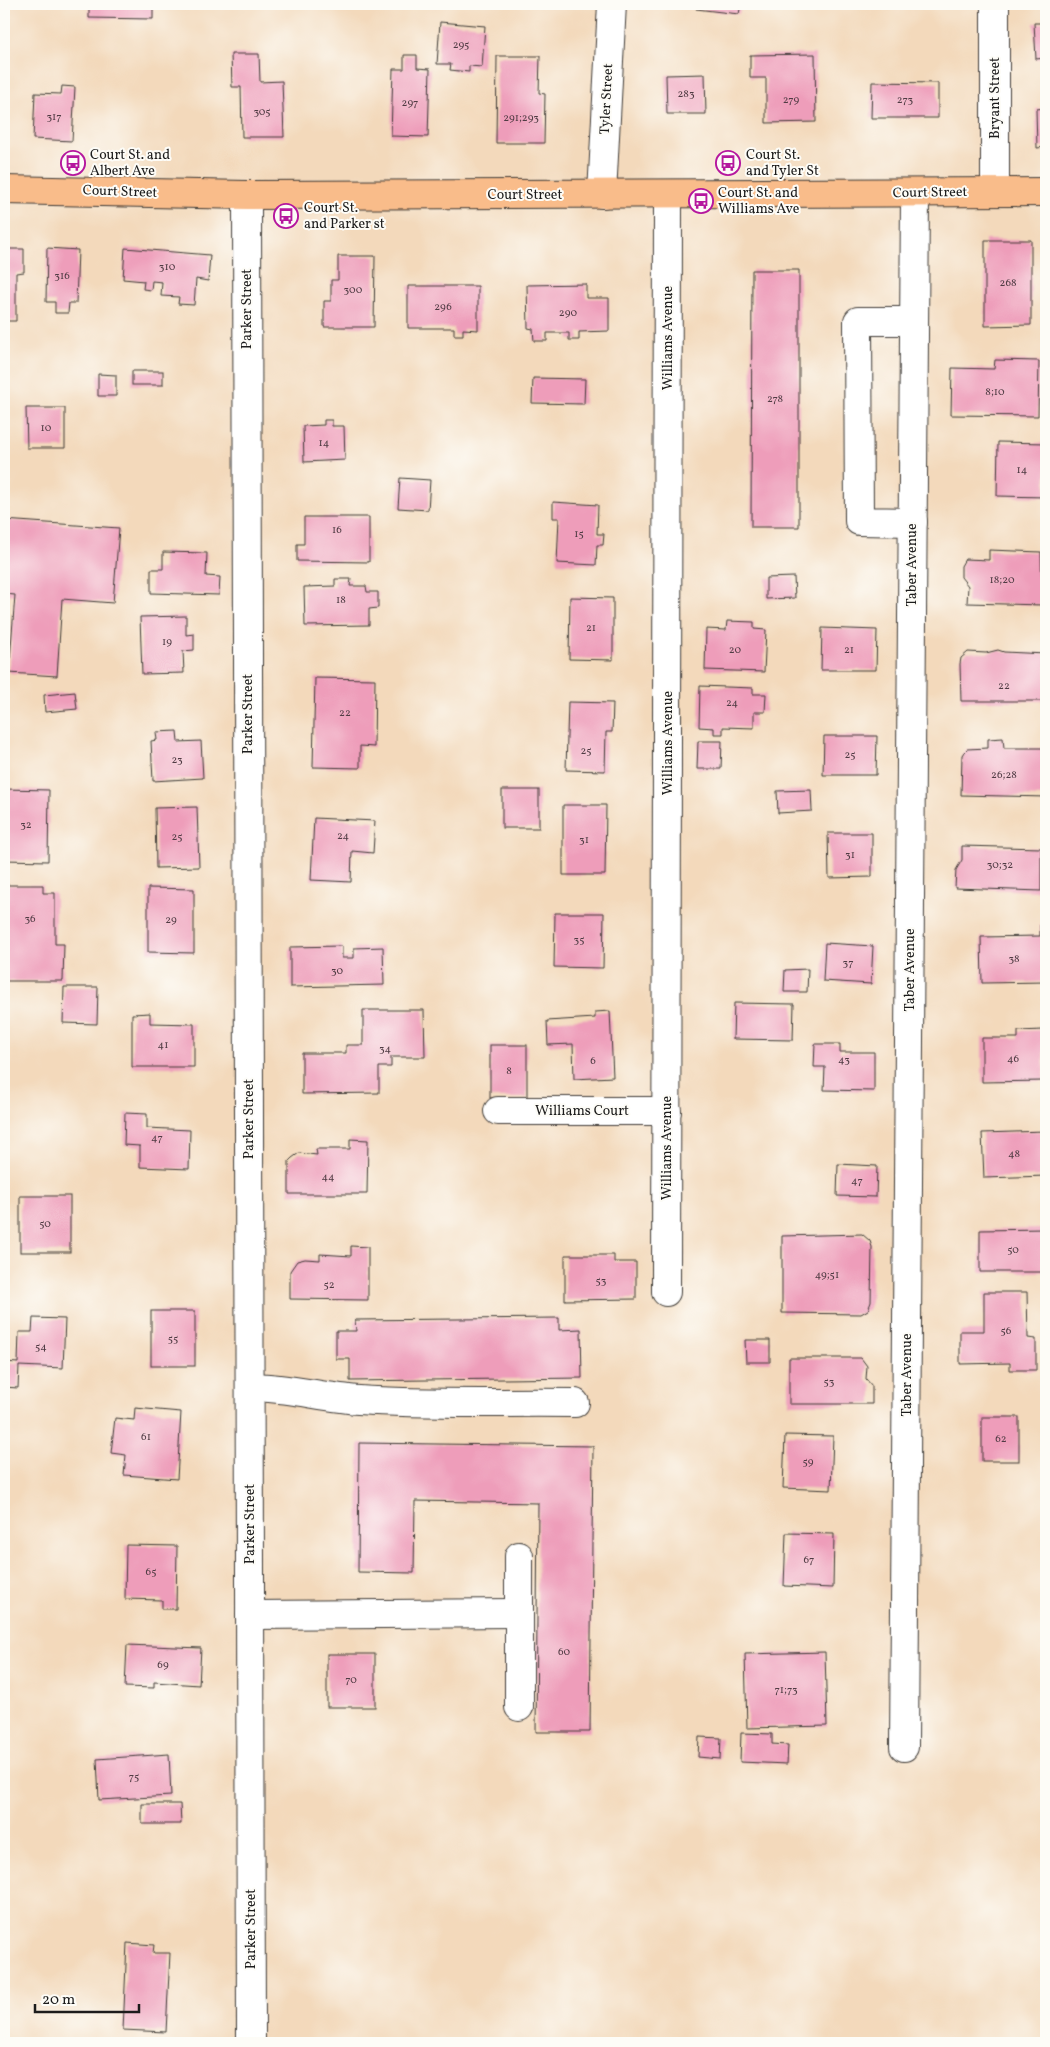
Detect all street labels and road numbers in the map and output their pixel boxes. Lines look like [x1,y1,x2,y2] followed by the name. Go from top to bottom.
[986,57,1005,139] street label: Bryant Street
[596,63,618,135] street label: Tyler Street
[82,181,158,203] street label: Court Street
[892,183,968,203] street label: Court Street
[488,186,562,205] street label: Court Street
[238,269,257,349] street label: Parker Street
[659,285,678,390] street label: Williams Avenue
[903,523,922,607] street label: Taber Avenue
[239,674,258,754] street label: Parker Street
[659,690,678,795] street label: Williams Avenue
[901,928,920,1012] street label: Taber Avenue
[240,1079,259,1159] street label: Parker Street
[658,1095,677,1200] street label: Williams Avenue
[535,1102,629,1121] street label: Williams Court
[898,1333,917,1417] street label: Taber Avenue
[241,1484,260,1564] street label: Parker Street
[242,1889,261,1969] street label: Parker Street

